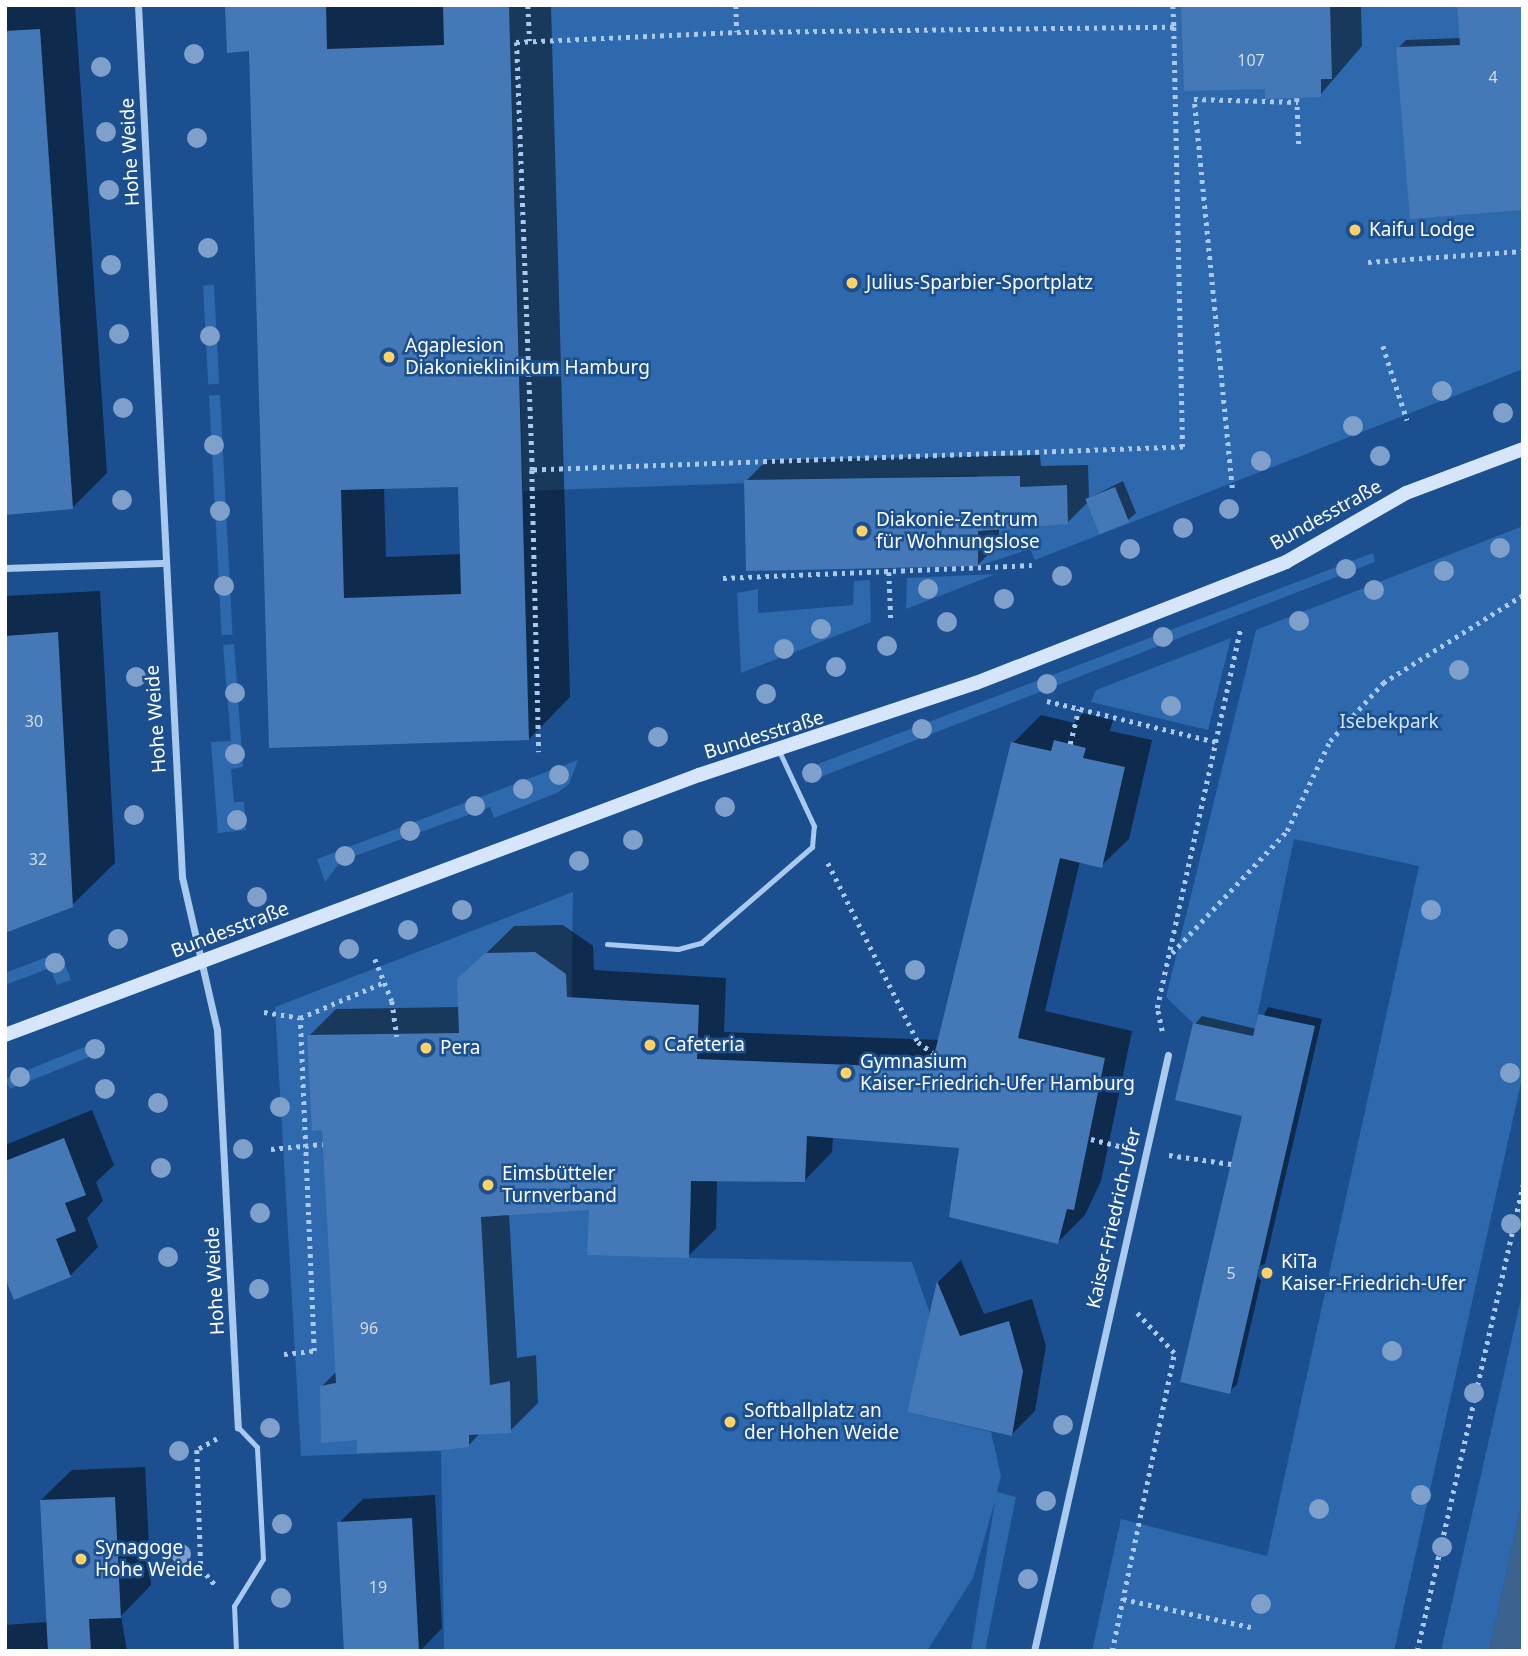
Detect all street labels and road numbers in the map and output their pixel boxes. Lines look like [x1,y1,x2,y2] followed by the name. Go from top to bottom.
[116,97,144,207] street label: Hohe Weide
[1266,475,1386,555] street label: Bundesstraße
[141,664,171,774] street label: Hohe Weide
[701,706,827,764] street label: Bundesstraße
[168,897,292,963] street label: Bundesstraße
[1082,1125,1146,1311] street label: Kaiser-Friedrich-Ufer
[201,1226,229,1336] street label: Hohe Weide

